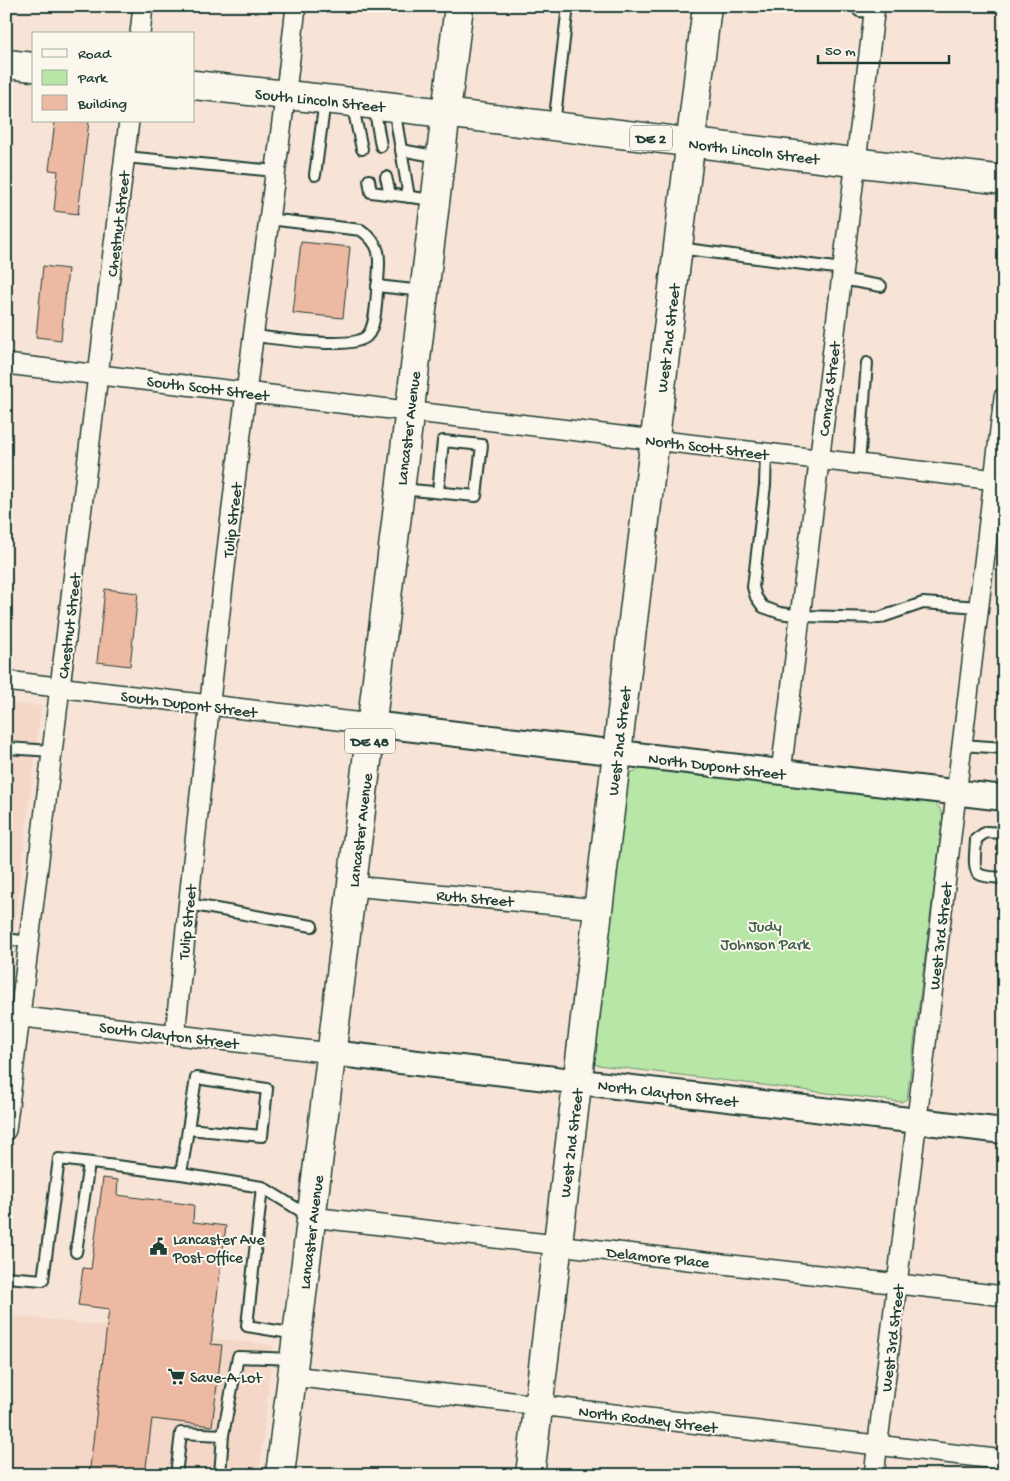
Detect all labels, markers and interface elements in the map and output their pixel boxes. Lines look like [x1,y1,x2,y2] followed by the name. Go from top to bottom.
[32,32,195,122] legend
[818,32,949,64] scale bar
[825,43,856,61] text: 50 m
[78,46,112,64] text: Road
[77,70,108,88] text: Park
[254,86,387,119] street label: South Lincoln Street
[77,96,127,114] text: Building
[630,126,672,150] road number: DE 2
[687,136,821,171] street label: North Lincoln Street
[105,169,137,278] street label: Chestnut Street
[654,282,687,394] street label: West 2nd Street
[816,340,847,438] street label: Conrad Street
[394,370,427,487] street label: Lancaster Avenue
[145,374,271,408] street label: South Scott Street
[644,432,771,467] street label: North Scott Street
[220,481,249,560] street label: Tulip Street
[56,571,88,680] street label: Chestnut Street
[605,685,638,797] street label: West 2nd Street
[119,689,259,724] street label: South Dupont Street
[345,728,395,754] road number: DE 48
[647,751,788,786] street label: North Dupont Street
[346,772,379,889] street label: Lancaster Avenue
[926,880,959,991] street label: West 3rd Street
[176,883,203,962] street label: Tulip Street
[435,888,516,913] street label: Ruth Street
[720,919,811,956] park label: Judy Johnson Park
[98,1020,241,1056] street label: South Clayton Street
[596,1077,740,1114] street label: North Clayton Street
[557,1087,590,1199] street label: West 2nd Street
[297,1174,330,1291] street label: Lancaster Avenue
[172,1232,265,1269] place label: Lancaster Ave Post Office
[149,1237,169,1257] public building icon: Lancaster Ave Post Office
[604,1245,711,1274] street label: Delamore Place
[878,1282,911,1393] street label: West 3rd Street
[166,1366,186,1386] supermarket icon: Save-A-Lot
[190,1370,263,1389] place label: Save-A-Lot
[577,1404,719,1440] street label: North Rodney Street

